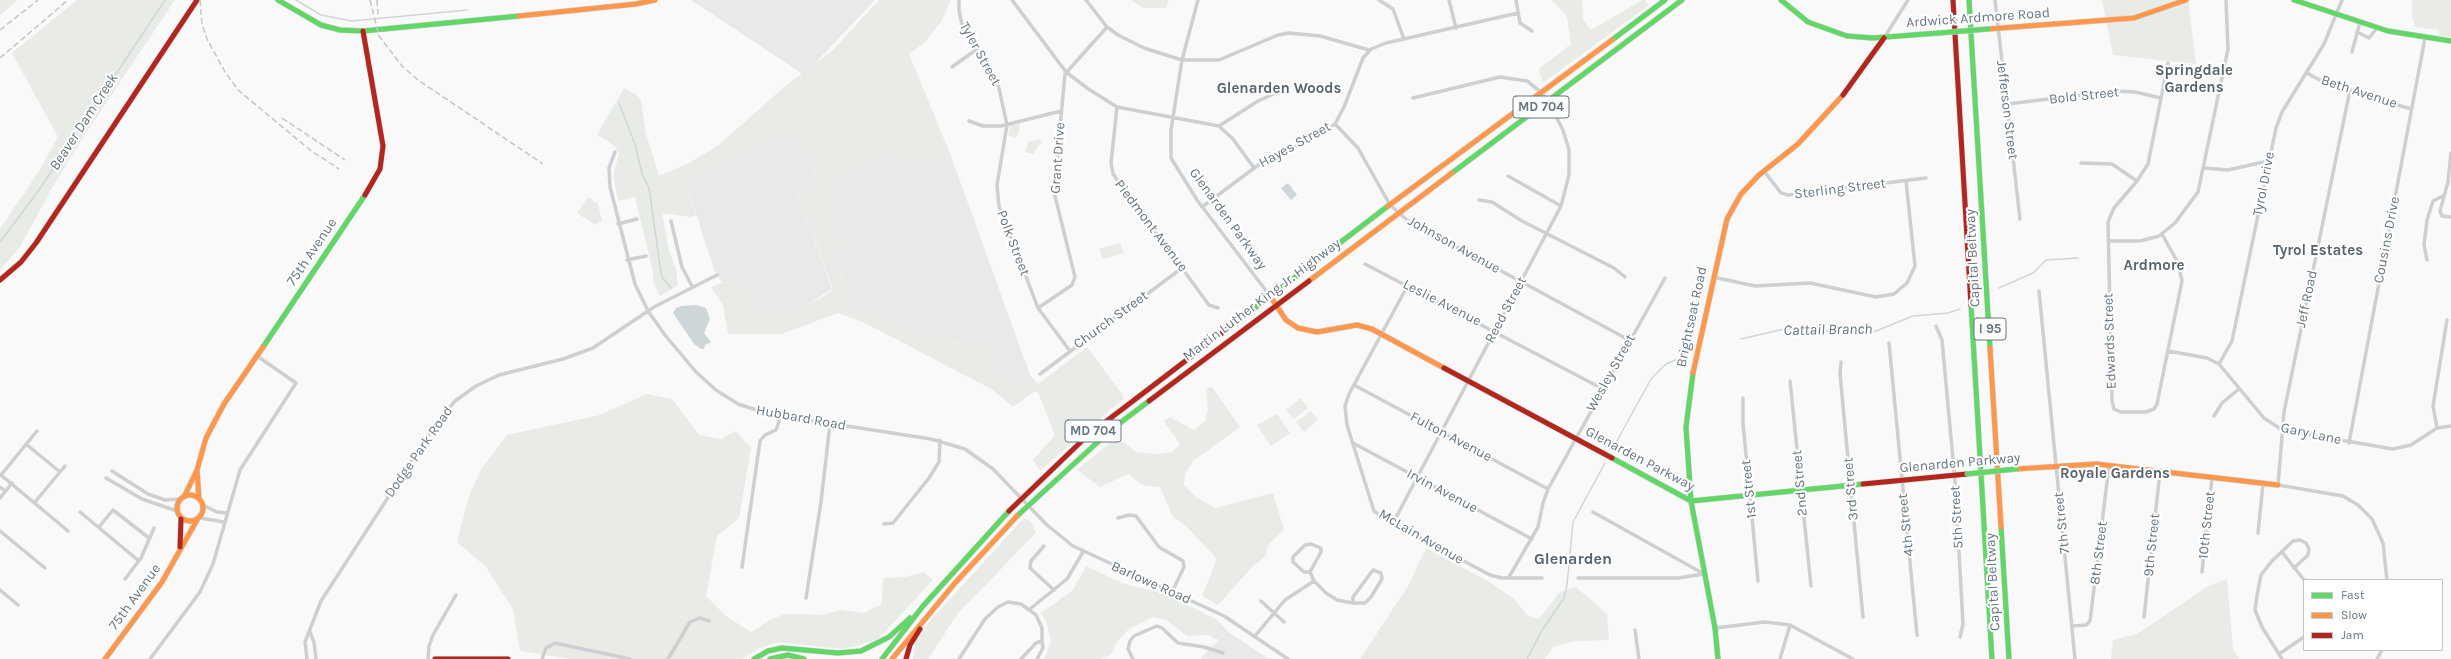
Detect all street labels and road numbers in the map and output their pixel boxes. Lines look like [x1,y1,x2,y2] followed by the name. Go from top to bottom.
[1906,5,2050,31] street label: Ardwick Ardmore Road
[956,19,1004,89] street label: Tyler Street
[1993,59,2021,161] street label: Jefferson Street
[2319,72,2399,112] street label: Beth Avenue
[2048,84,2120,108] street label: Bold Street
[1513,96,1569,118] road number: MD 704
[1256,118,1334,172] street label: Hayes Street
[1047,122,1069,194] street label: Grant Drive
[2250,150,2278,218] street label: Tyrol Drive
[1186,165,1270,273] street label: Glenarden Parkway
[1793,175,1887,203] street label: Sterling Street
[1111,177,1191,275] street label: Piedmont Avenue
[2370,195,2404,285] street label: Cousins Drive
[993,208,1033,278] street label: Polk Street
[1962,208,1984,308] street label: Capital Beltway
[1405,213,1503,277] street label: Johnson Avenue
[283,215,341,289] street label: 75th Avenue
[1180,235,1344,365] street label: Martin Luther King Jr. Highway
[1673,265,1711,369] street label: Brightseat Road
[2293,269,2321,329] street label: Jeff Road
[1481,274,1531,346] street label: Reed Street
[1400,276,1484,330] street label: Leslie Avenue
[1070,287,1152,353] street label: Church Street
[2100,292,2120,390] street label: Edwards Street
[1974,318,2006,340] road number: I 95
[1583,331,1639,415] street label: Wesley Street
[755,402,847,434] street label: Hubbard Road
[381,403,457,501] street label: Dodge Park Road
[1407,408,1495,466] street label: Fulton Avenue
[2279,419,2343,449] street label: Gary Lane
[1065,420,1121,442] road number: MD 704
[1582,423,1698,495] street label: Glenarden Parkway
[1789,449,1811,517] street label: 2nd Street
[1899,449,2021,477] street label: Glenarden Parkway
[1840,457,1862,521] street label: 3rd Street
[1738,459,1760,519] street label: 1st Street
[1404,465,1480,517] street label: Irvin Avenue
[1947,485,1967,549] street label: 5th Street
[2195,490,2219,560] street label: 10th Street
[2050,491,2074,555] street label: 7th Street
[1894,493,1918,557] street label: 4th Street
[1376,506,1466,568] street label: McLain Avenue
[2140,513,2164,577] street label: 9th Street
[2087,520,2111,586] street label: 8th Street
[1982,532,2004,632] street label: Capital Beltway
[1108,558,1194,608] street label: Barlowe Road
[105,561,165,633] street label: 75th Avenue

